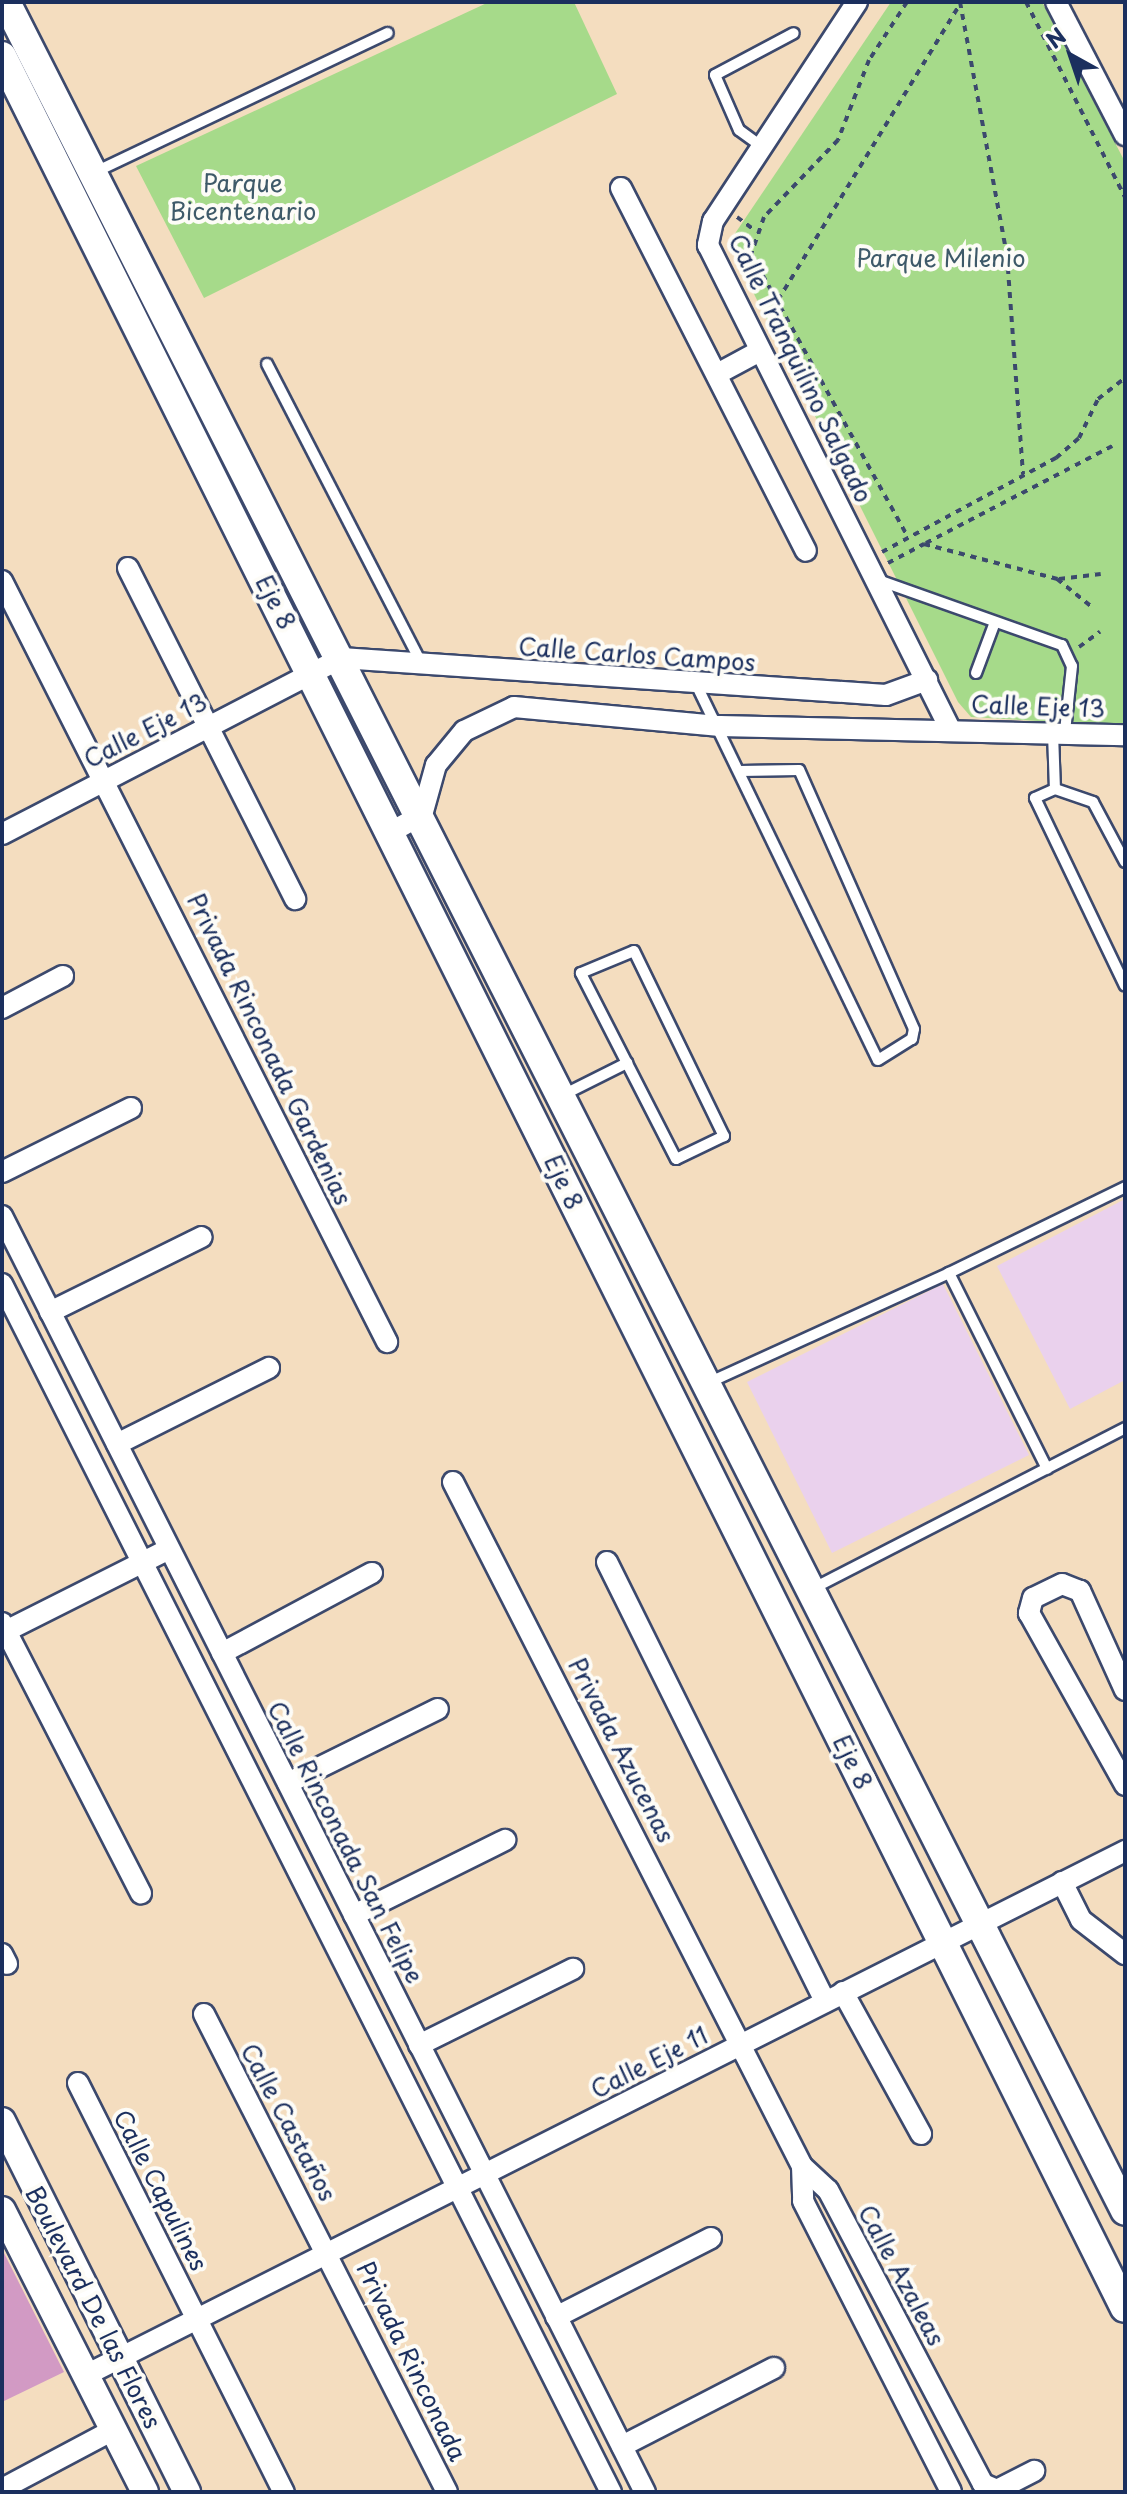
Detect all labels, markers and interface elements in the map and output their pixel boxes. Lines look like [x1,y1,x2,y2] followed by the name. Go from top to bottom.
[1031,16,1111,96] north arrow
[1038,19,1073,55] text: N
[170,169,316,225] park label: Parque Bicentenario
[723,229,879,507] street label: Calle Tranquilino Salgado
[856,244,1026,272] park label: Parque Milenio
[250,570,302,634] street label: Eje 8
[516,631,758,677] street label: Calle Carlos Campos
[78,686,212,774] street label: Calle Eje 13
[970,689,1106,723] street label: Calle Eje 13
[182,889,358,1209] street label: Privada Rinconada Gardenias
[539,1150,589,1214] street label: Eje 8
[563,1654,681,1846] street label: Privada Azucenas
[262,1696,430,1988] street label: Calle Rinconada San Felipe
[827,1730,879,1794] street label: Eje 8
[585,2020,713,2104] street label: Calle Eje 11
[235,2038,343,2206] street label: Calle Castaños
[108,2104,214,2276] street label: Calle Capulines
[20,2181,168,2433] street label: Boulevard De las Flores
[853,2199,951,2351] street label: Calle Azaleas
[351,2257,473,2465] street label: Privada Rinconada

